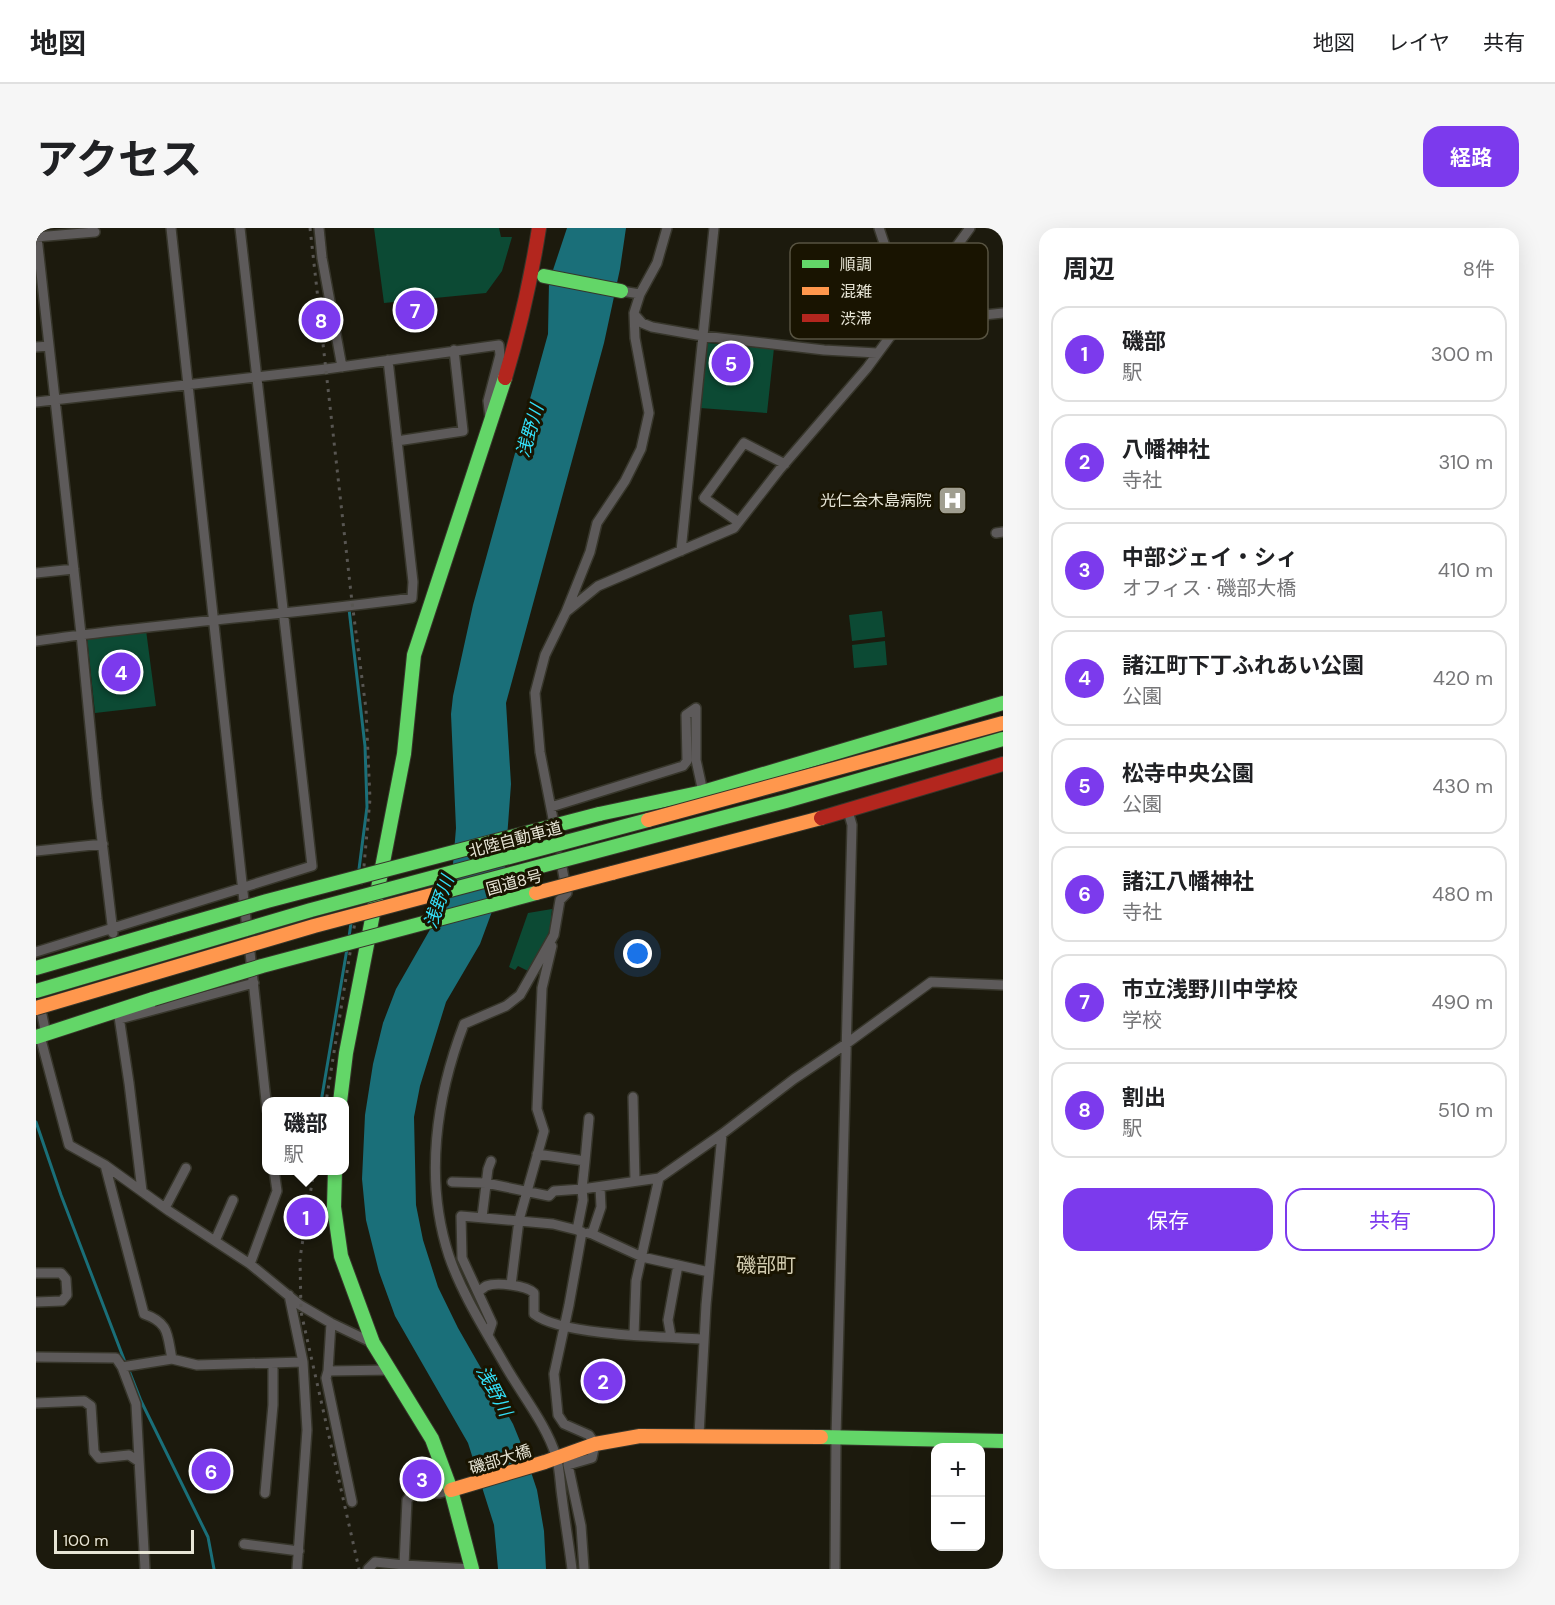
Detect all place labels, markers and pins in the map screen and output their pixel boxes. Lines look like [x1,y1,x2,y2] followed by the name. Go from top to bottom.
[396,288,434,332] pin: 7
[302,298,340,343] pin: 8
[712,340,750,386] pin: 5
[937,484,969,516] hospital icon: 光仁会木島病院
[820,490,932,511] place label: 光仁会木島病院
[102,650,140,694] pin: 4
[286,1194,326,1240] pin: 1
[584,1358,622,1404] pin: 2
[192,1448,231,1494] pin: 6
[402,1456,442,1502] pin: 3

